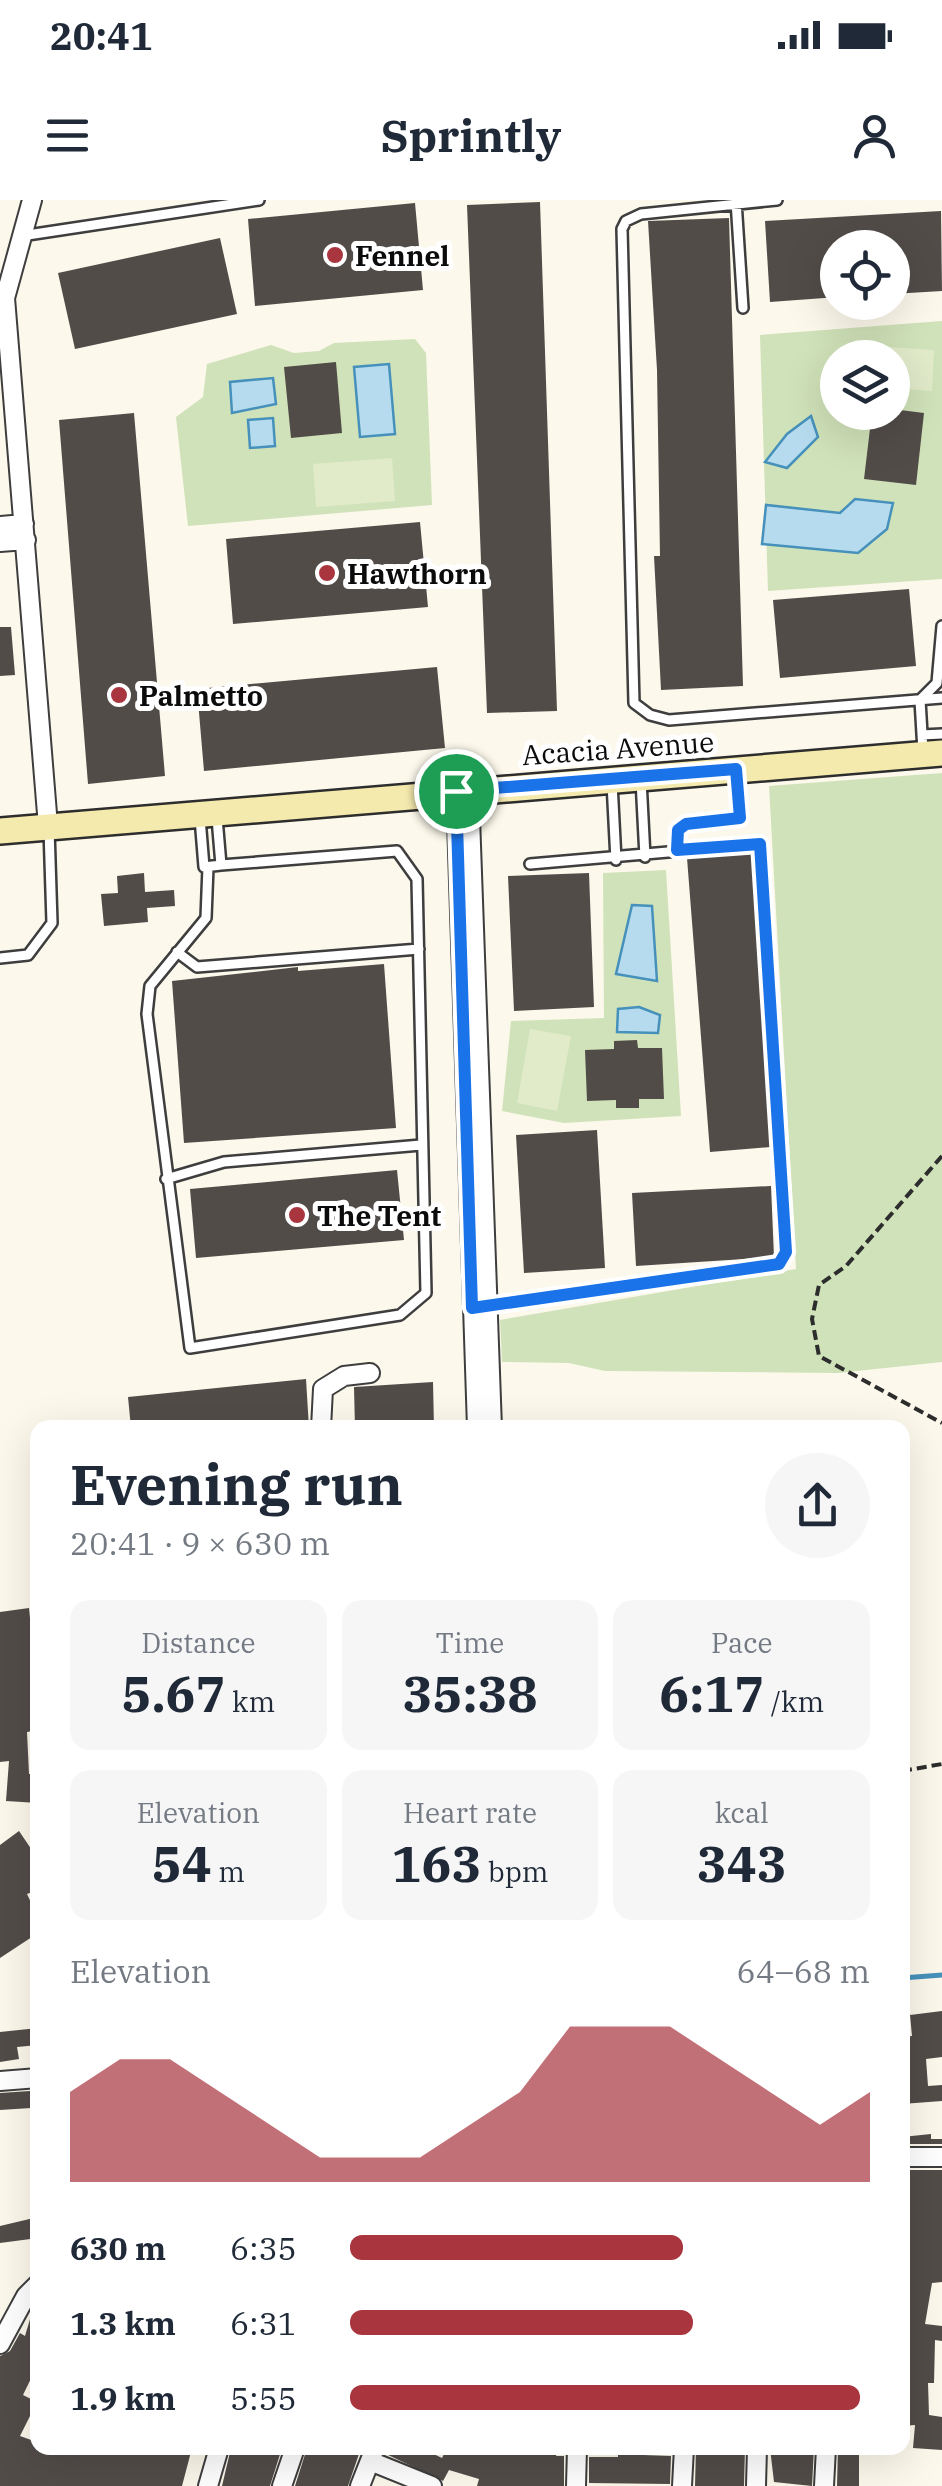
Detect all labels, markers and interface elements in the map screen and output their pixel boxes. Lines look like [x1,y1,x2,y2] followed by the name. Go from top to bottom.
[50,11,153,60] text: 20:41
[381,106,561,164] text: Sprintly
[40,108,95,163] icon: menu
[847,108,902,163] icon: person
[820,230,910,430] map controls
[820,230,910,320] button: locate
[355,237,449,274] place label: Fennel
[324,244,346,266] marker: Fennel
[820,340,910,430] button: layers
[347,555,487,592] place label: Hawthorn
[316,562,338,584] marker: Hawthorn
[139,677,263,714] place label: Palmetto
[108,684,130,706] marker: Palmetto
[521,723,715,773] street label: Acacia Avenue
[414,749,499,834] pin
[429,764,484,819] icon: arrive
[317,1197,441,1234] place label: The Tent
[286,1204,308,1226] marker: The Tent
[70,1449,403,1520] text: Evening run
[765,1453,870,1558] button: share
[70,1522,330,1564] text: 20:41 · 9 × 630 m
[141,1624,255,1661] text: Distance
[436,1624,504,1661] text: Time
[711,1624,772,1661] text: Pace
[122,1661,226,1726] text: 5.67
[402,1661,538,1726] text: 35:38
[659,1661,764,1726] text: 6:17
[226,1683,275,1720] text: km
[764,1683,824,1720] text: /km
[137,1794,260,1831] text: Elevation
[403,1794,537,1831] text: Heart rate
[715,1794,769,1831] text: kcal
[152,1831,212,1896] text: 54
[391,1831,481,1896] text: 163
[697,1831,787,1896] text: 343
[212,1853,245,1890] text: m
[481,1853,549,1890] text: bpm
[70,1950,211,1992] text: Elevation
[736,1950,870,1992] text: 64–68 m
[70,2227,166,2269] text: 630 m
[230,2227,297,2269] text: 6:35
[70,2302,176,2344] text: 1.3 km
[230,2302,297,2344] text: 6:31
[70,2377,176,2419] text: 1.9 km
[230,2377,297,2419] text: 5:55

